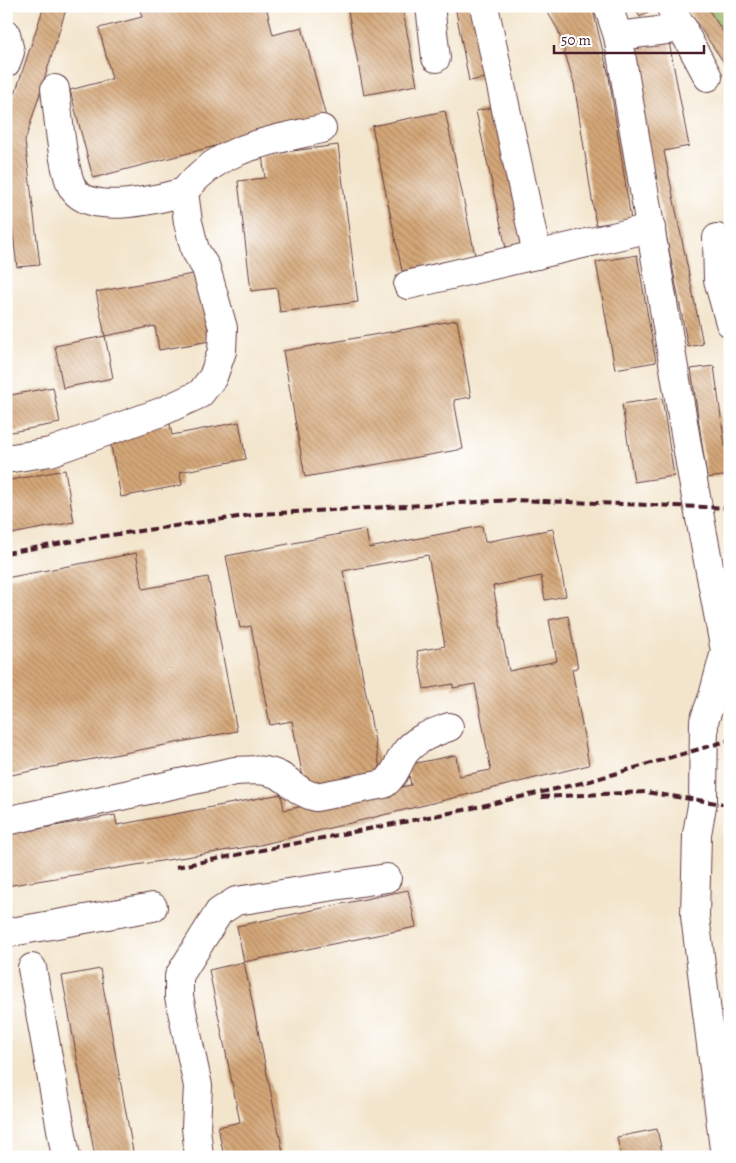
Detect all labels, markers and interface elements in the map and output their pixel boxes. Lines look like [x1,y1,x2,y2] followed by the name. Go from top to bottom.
[554,22,704,54] scale bar
[561,30,591,50] text: 50 m

